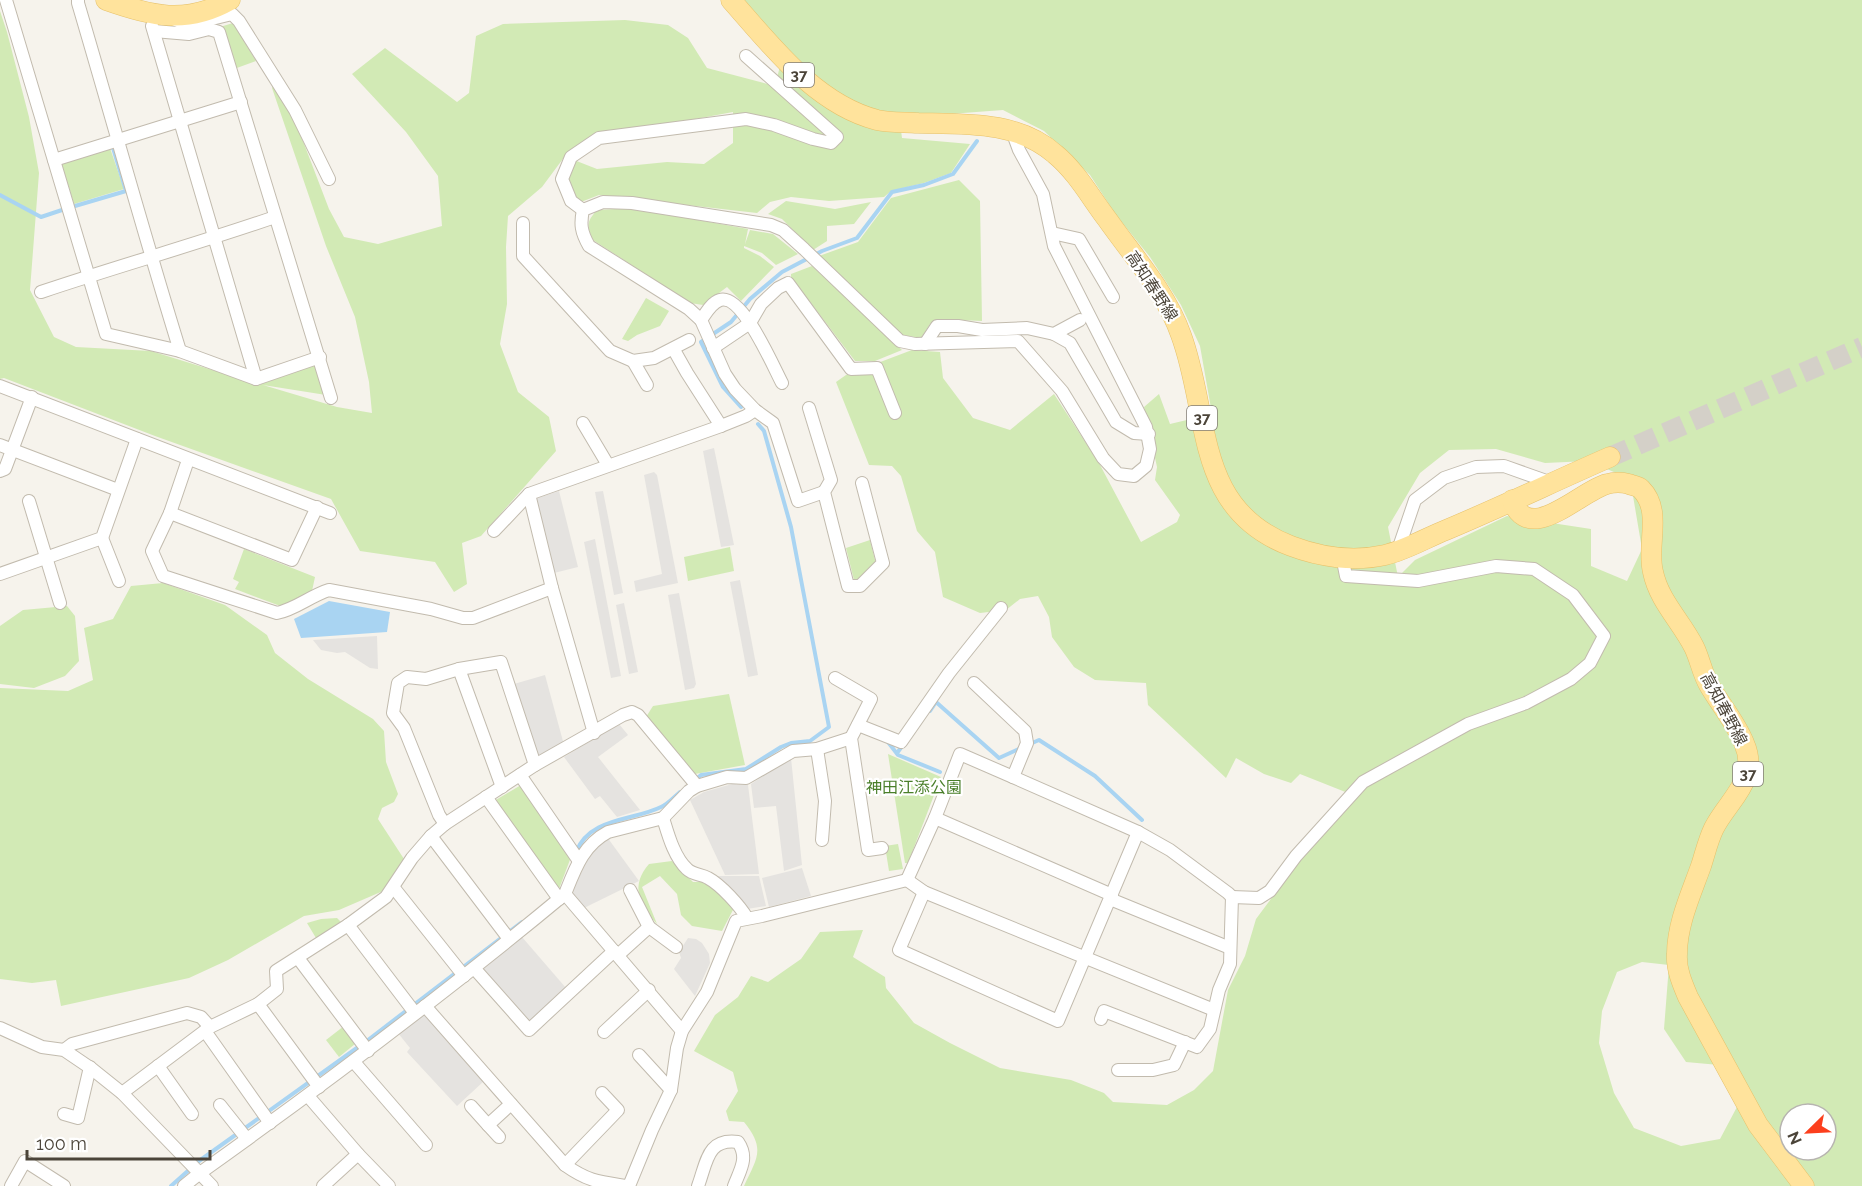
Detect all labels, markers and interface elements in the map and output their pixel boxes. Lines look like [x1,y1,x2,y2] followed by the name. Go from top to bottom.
[784,63,814,87] road number: 37
[1122,247,1182,325] street label: 高知春野線
[1187,406,1217,430] road number: 37
[1697,669,1751,749] street label: 高知春野線
[1733,762,1763,786] road number: 37
[866,778,962,797] park label: 神田江添公園
[1778,1102,1838,1162] north arrow
[27,1123,210,1161] scale bar
[1784,1128,1806,1147] text: N
[36,1133,87,1154] text: 100 m

